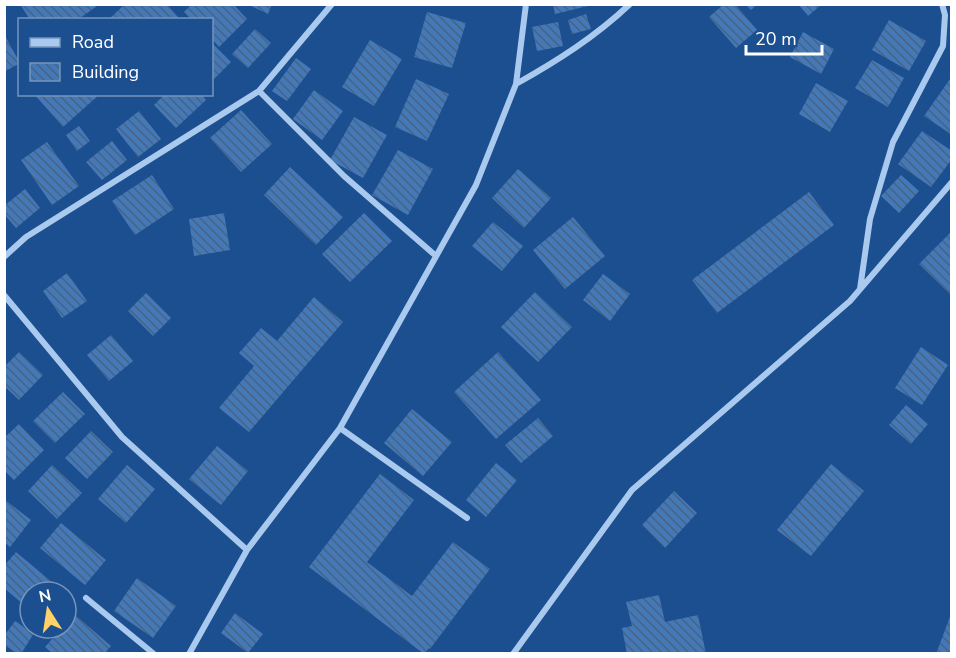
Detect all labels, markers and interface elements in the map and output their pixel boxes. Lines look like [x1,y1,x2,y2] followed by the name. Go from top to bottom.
[18,18,213,96] legend
[746,18,822,56] scale bar
[755,27,797,51] text: 20 m
[72,30,114,54] text: Road
[72,60,139,84] text: Building
[18,580,78,640] north arrow
[37,584,53,608] text: N

